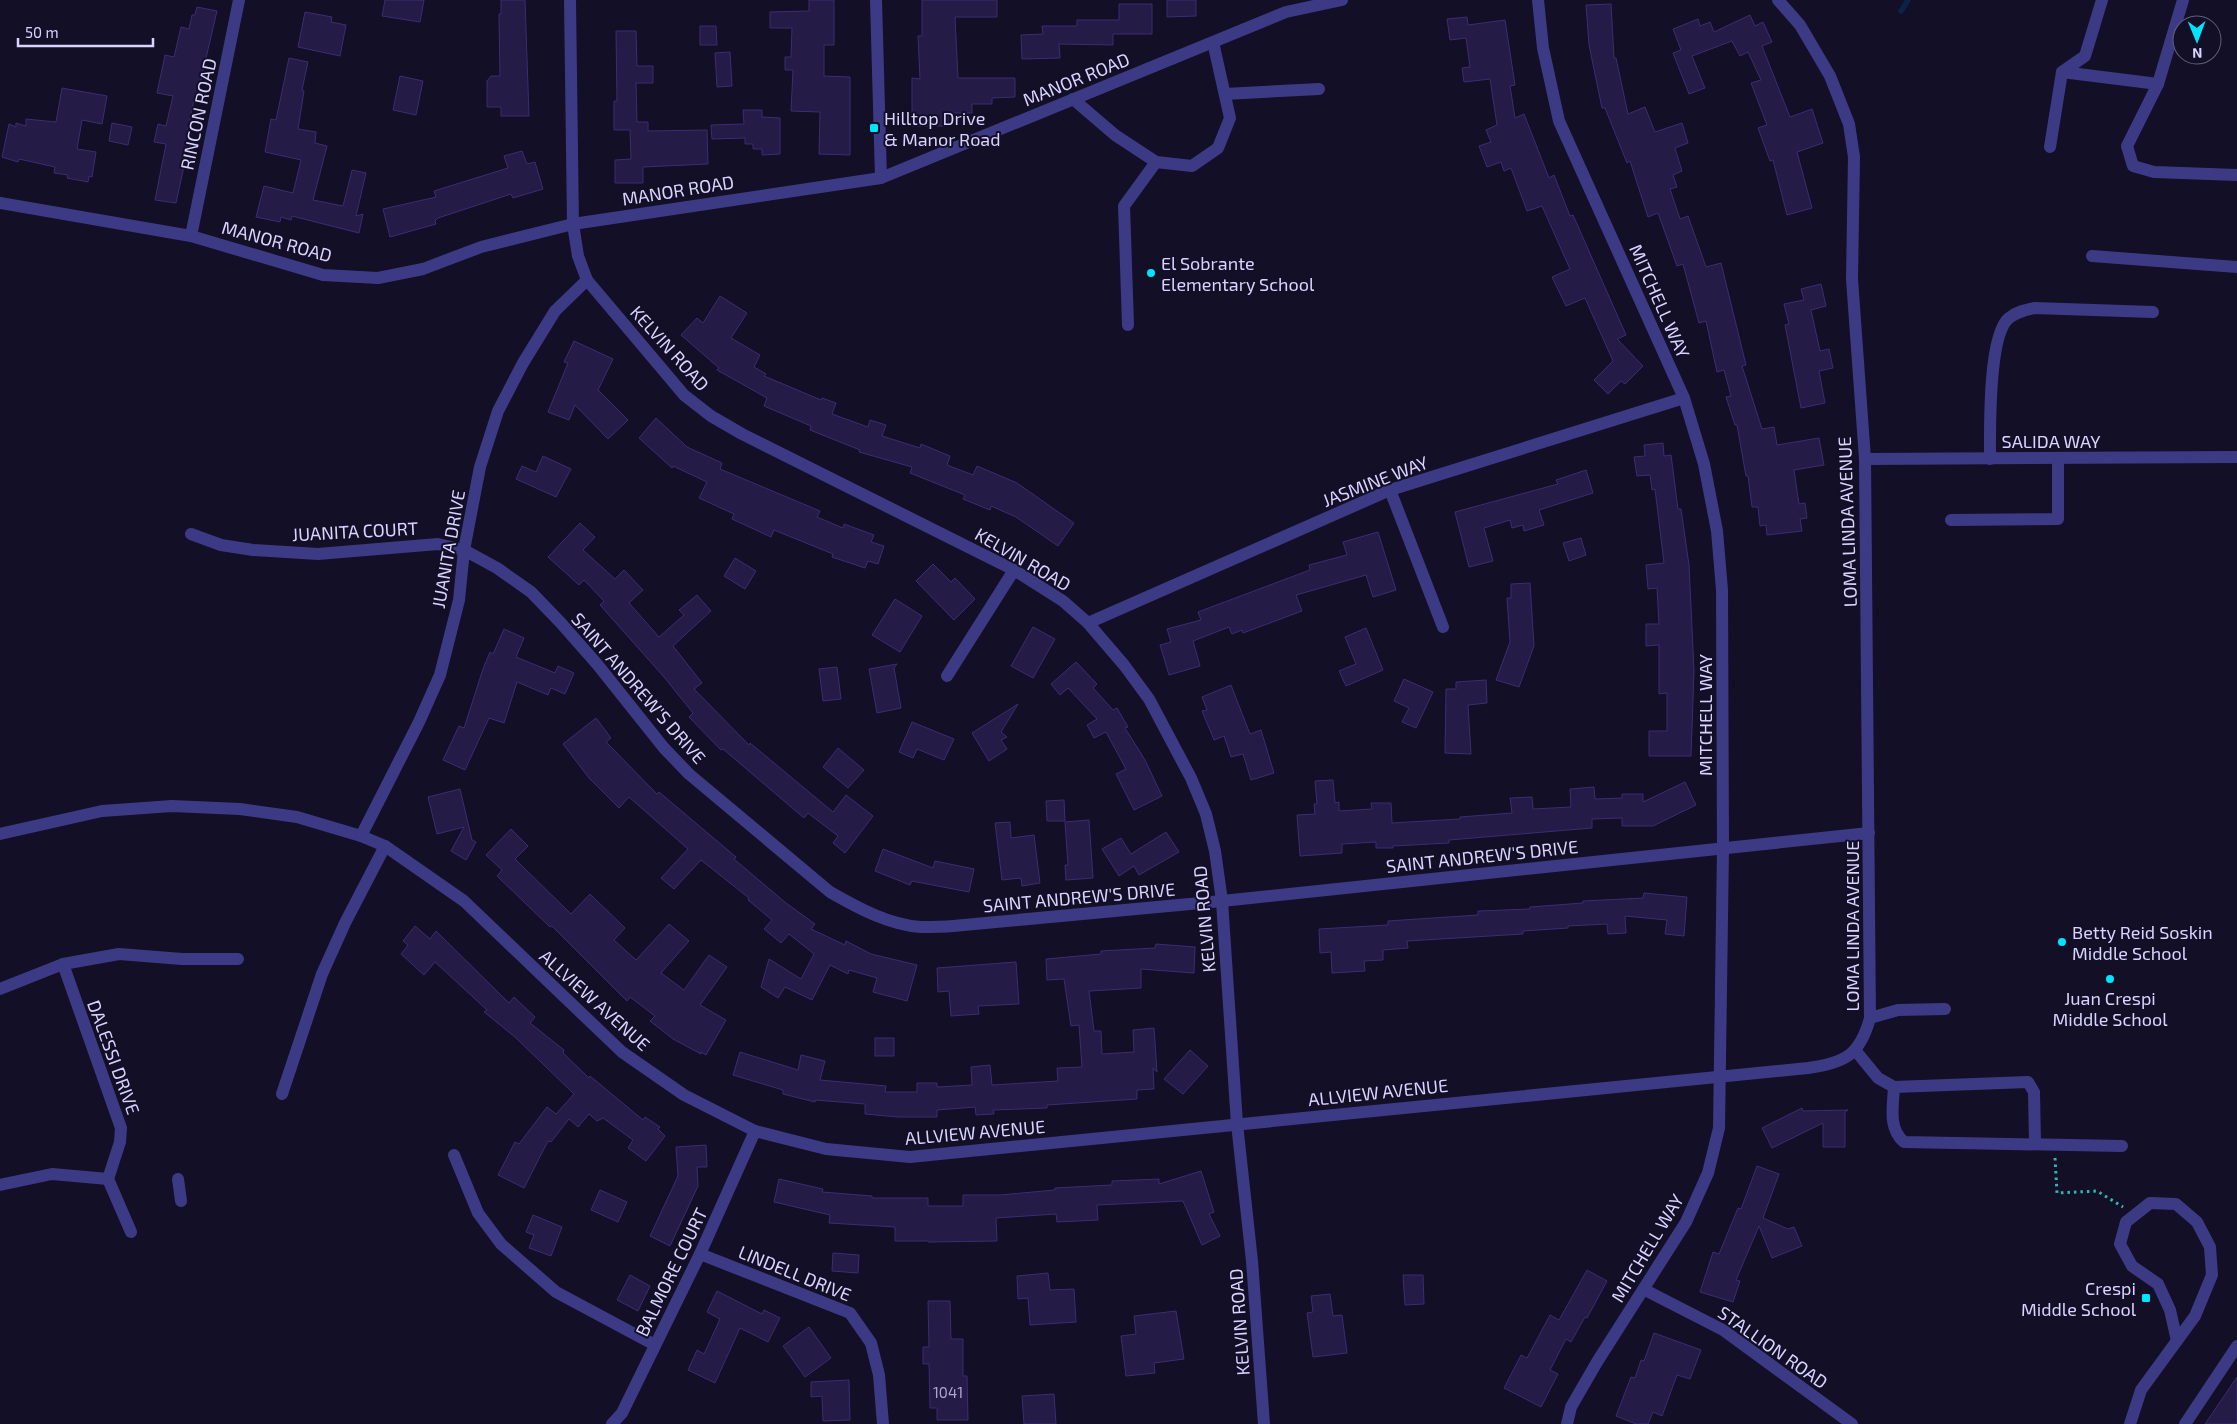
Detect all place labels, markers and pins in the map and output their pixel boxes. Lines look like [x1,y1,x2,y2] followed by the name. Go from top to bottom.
[884,107,1001,150] place label: Hilltop Drive & Manor Road
[868,122,880,134] marker: Hilltop Drive & Manor Road
[1161,252,1315,295] place label: El Sobrante Elementary School
[1145,267,1157,279] marker: El Sobrante Elementary School
[2072,921,2213,964] place label: Betty Reid Soskin Middle School
[2056,936,2068,948] marker: Betty Reid Soskin Middle School
[2104,973,2116,985] marker: Juan Crespi Middle School
[2052,987,2168,1030] place label: Juan Crespi Middle School
[2021,1277,2137,1320] place label: Crespi Middle School
[2140,1292,2152,1304] marker: Crespi Middle School

